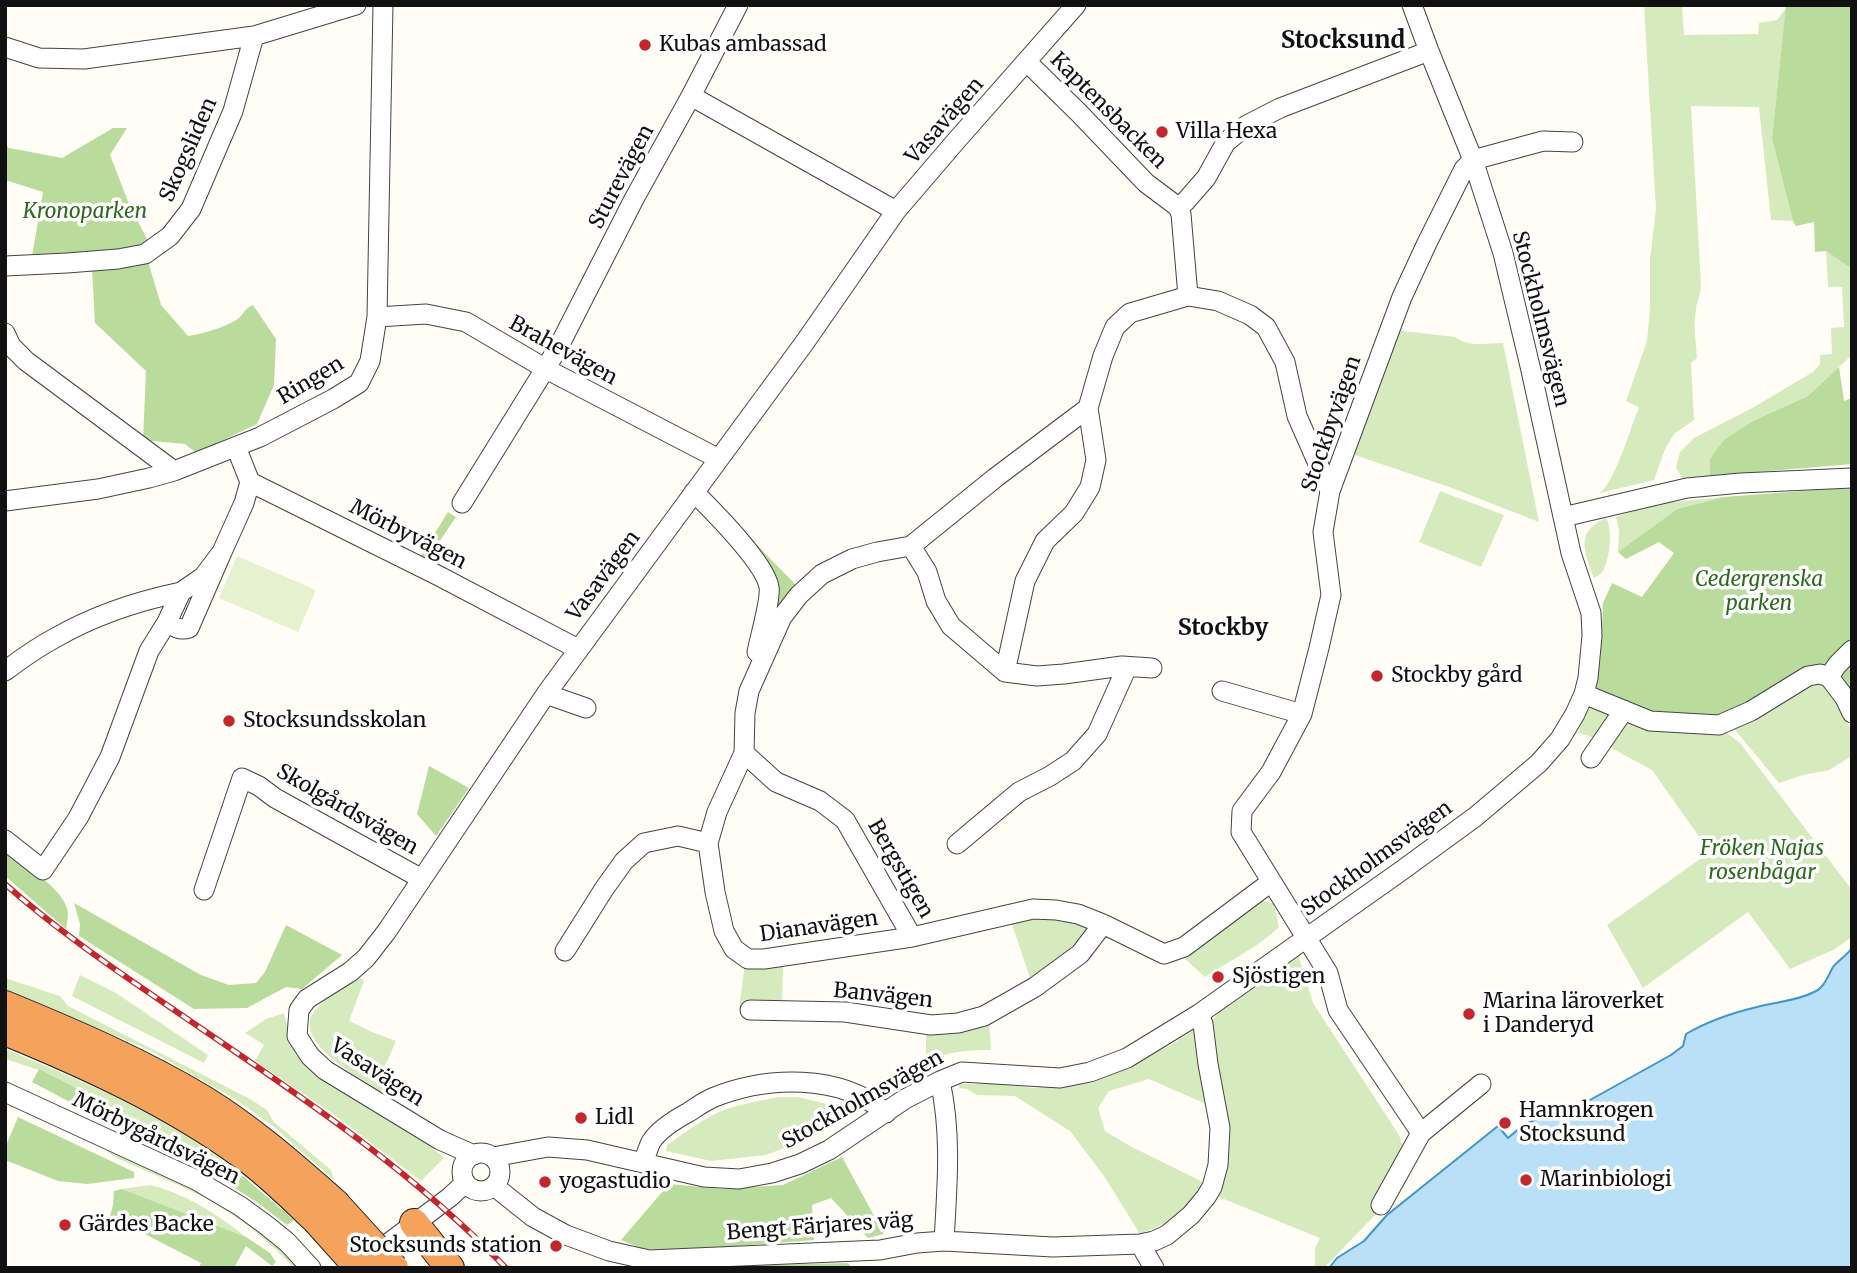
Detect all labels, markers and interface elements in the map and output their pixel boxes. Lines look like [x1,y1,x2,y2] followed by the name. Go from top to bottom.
[1281,27,1405,55] district label: Stocksund
[659,32,827,58] place label: Kubas ambassad
[637,37,653,53] marker: Kubas ambassad
[1045,48,1171,174] street label: Kaptensbacken
[901,73,989,169] street label: Vasavägen
[155,94,223,206] street label: Skogsliden
[1176,119,1277,145] place label: Villa Hexa
[584,121,660,233] street label: Sturevägen
[1154,124,1170,140] marker: Villa Hexa
[23,199,147,225] park label: Kronoparken
[1506,228,1574,410] street label: Stockholmsvägen
[504,311,622,391] street label: Brahevägen
[273,352,349,410] street label: Ringen
[1297,353,1367,495] street label: Stockbyvägen
[345,495,471,575] street label: Mörbyvägen
[562,526,646,626] street label: Vasavägen
[1695,567,1823,617] park label: Cedergrenska parken
[1178,614,1268,642] district label: Stockby
[1391,663,1522,689] place label: Stockby gård
[1369,668,1385,684] marker: Stockby gård
[243,708,426,734] place label: Stocksundsskolan
[221,713,237,729] marker: Stocksundsskolan
[272,759,422,861] street label: Skolgårdsvägen
[1297,796,1457,922] street label: Stockholmsvägen
[862,815,938,923] street label: Bergstigen
[1700,836,1824,886] park label: Fröken Najas rosenbågar
[758,906,880,948] street label: Dianavägen
[1232,964,1325,990] place label: Sjöstigen
[1210,969,1226,985] marker: Sjöstigen
[832,978,934,1014] street label: Banvägen
[1483,989,1664,1039] place label: Marina läroverket i Danderyd
[1461,1006,1477,1022] marker: Marina läroverket i Danderyd
[326,1033,428,1113] street label: Vasavägen
[778,1045,948,1155] street label: Stockholmsvägen
[68,1088,244,1190] street label: Mörbygårdsvägen
[1519,1098,1654,1148] place label: Hamnkrogen Stocksund
[595,1105,634,1131] place label: Lidl
[573,1110,589,1126] marker: Lidl
[1497,1115,1513,1131] marker: Hamnkrogen Stocksund
[1540,1167,1672,1193] place label: Marinbiologi
[559,1169,671,1195] place label: yogastudio
[1518,1172,1534,1188] marker: Marinbiologi
[537,1174,553,1190] marker: yogastudio
[726,1208,914,1246] street label: Bengt Färjares väg
[79,1212,214,1238] place label: Gärdes Backe
[57,1217,73,1233] marker: Gärdes Backe
[349,1233,542,1259] place label: Stocksunds station
[548,1238,564,1254] marker: Stocksunds station

